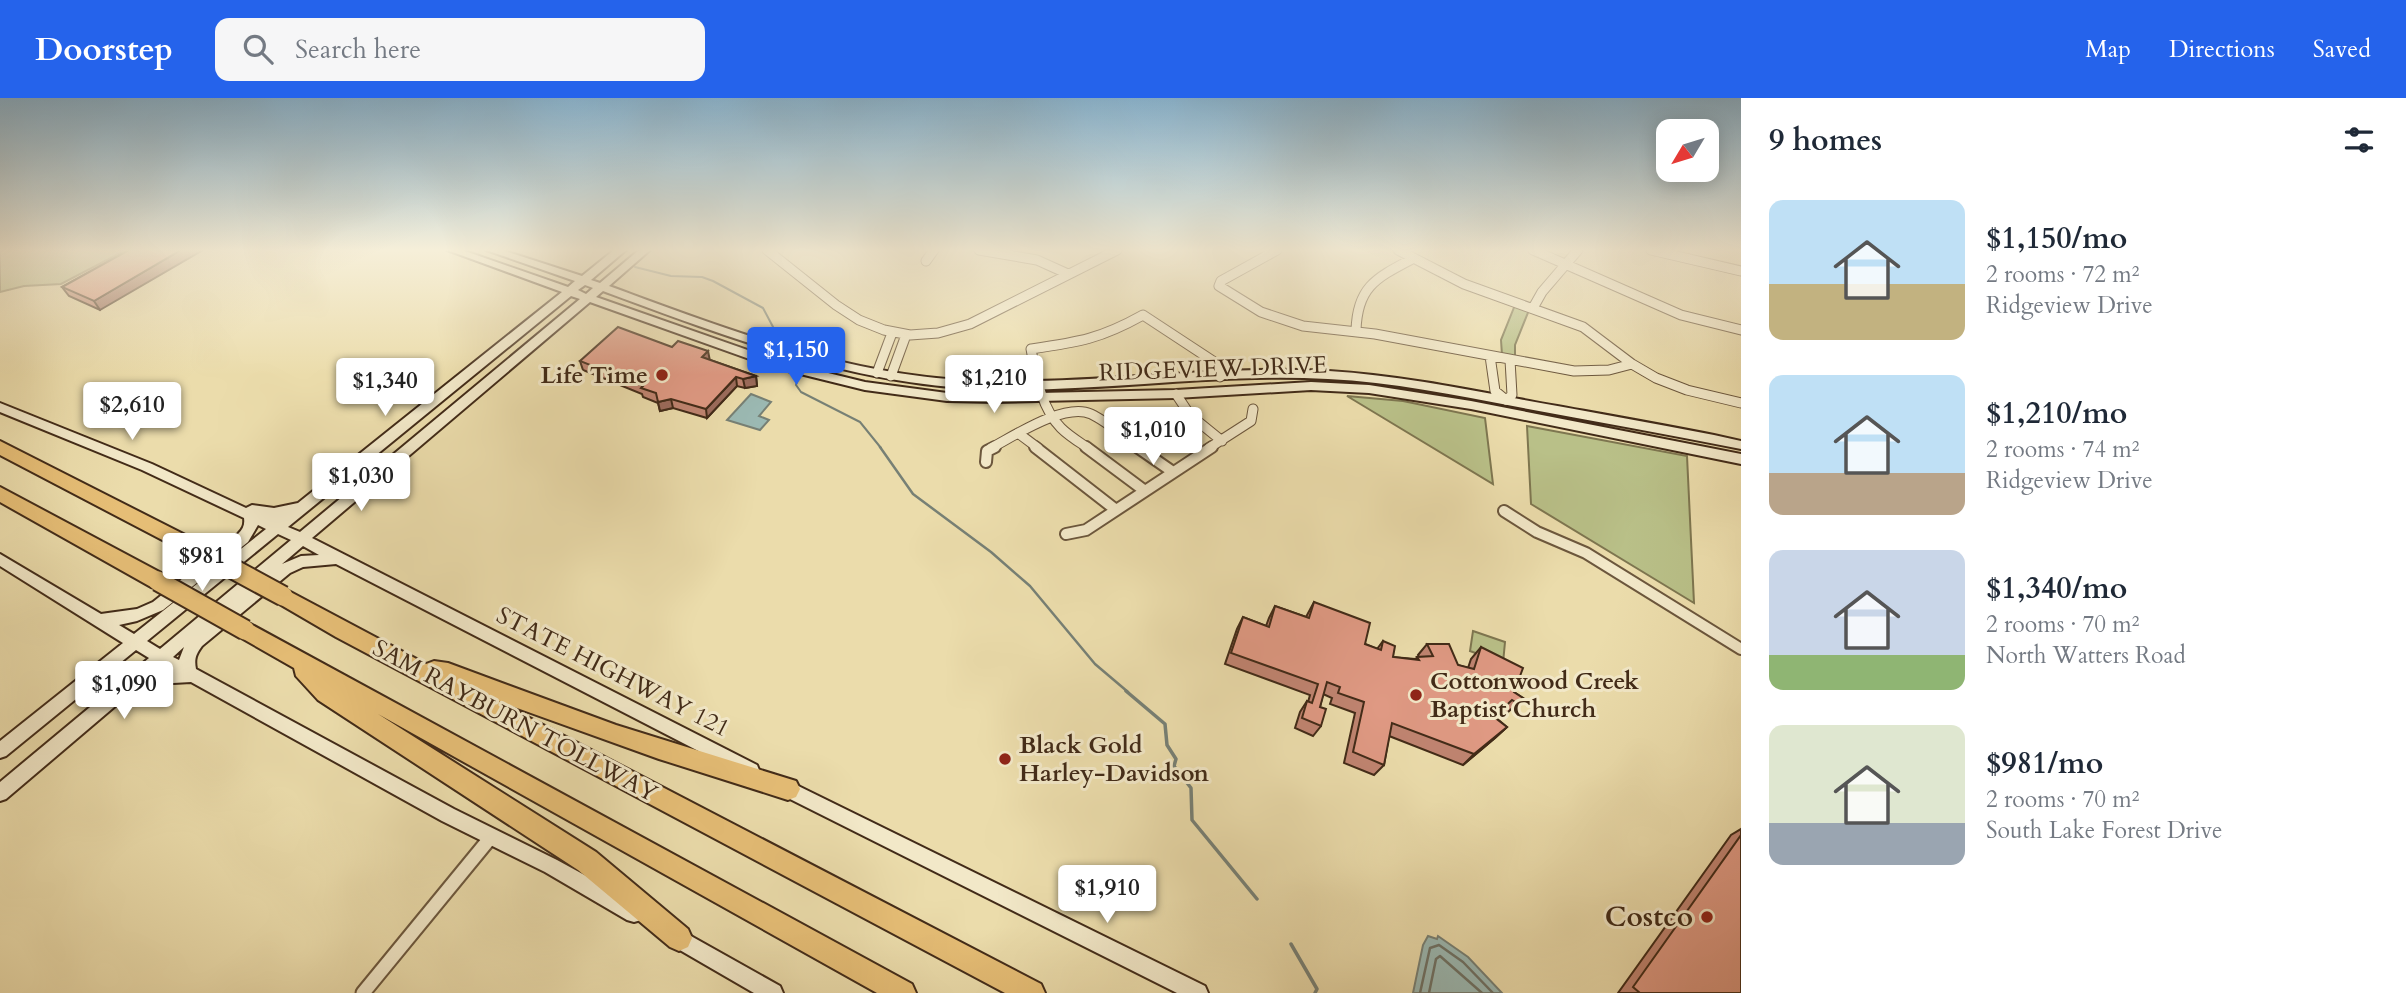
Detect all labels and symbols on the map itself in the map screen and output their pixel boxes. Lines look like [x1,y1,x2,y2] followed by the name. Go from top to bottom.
[1656,119,1718,182] north arrow
[739,328,853,387] pin: $1,150
[1098,349,1328,389] street label: RIDGEVIEW DRIVE
[937,356,1051,415] pin: $1,210
[328,358,442,418] pin: $1,340
[540,359,648,392] place label: Life Time
[654,367,670,383] marker: Life Time
[75,382,189,442] pin: $2,610
[1096,408,1210,467] pin: $1,010
[304,454,418,513] pin: $1,030
[161,533,243,593] pin: $981
[491,599,735,745] street label: STATE HIGHWAY 121
[367,632,663,810] street label: SAM RAYBURN TOLLWAY
[67,662,181,721] pin: $1,090
[1430,665,1639,726] place label: Cottonwood Creek Baptist Church
[1408,687,1424,703] marker: Cottonwood Creek Baptist Church
[1019,729,1209,790] place label: Black Gold Harley-Davidson
[997,751,1013,767] marker: Black Gold Harley-Davidson
[1050,866,1164,925] pin: $1,910
[1605,898,1693,936] place label: Costco
[1699,909,1715,925] marker: Costco

